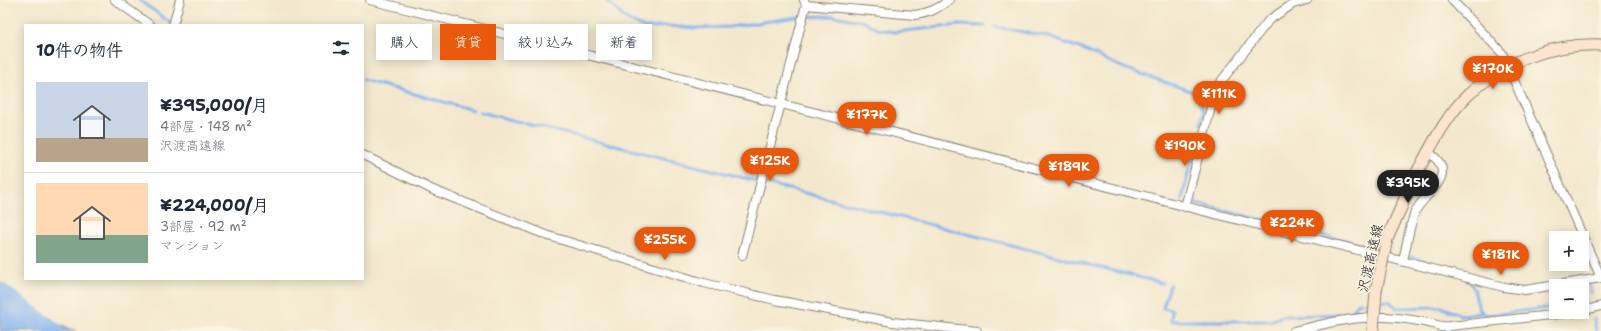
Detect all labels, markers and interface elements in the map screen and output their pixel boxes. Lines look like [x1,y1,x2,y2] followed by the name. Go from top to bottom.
[376,24,432,60] chip: 購入
[440,24,496,60] chip: 賃貸
[504,24,588,60] chip: 絞り込み
[596,24,652,60] chip: 新着
[330,37,352,59] icon: filters
[36,39,123,61] text: 10件の物件
[1465,56,1521,90] pin: ¥170K
[1472,60,1514,77] text: ¥170K
[1191,81,1247,115] pin: ¥111K
[1202,85,1236,102] text: ¥111K
[160,94,268,116] text: ¥395,000/月
[68,98,116,146] icon: home
[839,102,895,136] pin: ¥177K
[846,106,888,123] text: ¥177K
[160,118,252,135] text: 4部屋 · 148 m²
[1157,133,1213,167] pin: ¥190K
[160,137,225,154] text: 沢渡高遠線
[1164,137,1206,154] text: ¥190K
[742,148,798,182] pin: ¥125K
[750,152,790,169] text: ¥125K
[1041,154,1097,188] pin: ¥189K
[1048,158,1090,175] text: ¥189K
[1380,170,1436,204] pin: ¥395K
[1386,174,1430,191] text: ¥395K
[160,194,269,216] text: ¥224,000/月
[68,199,116,247] icon: home
[1264,210,1320,244] pin: ¥224K
[1270,214,1314,231] text: ¥224K
[160,218,247,235] text: 3部屋 · 92 m²
[1353,222,1387,294] street label: 沢渡高遠線
[637,227,693,261] pin: ¥255K
[643,231,687,248] text: ¥255K
[1549,231,1589,319] map controls
[1549,231,1589,271] button: +
[160,237,224,254] text: マンション
[1473,242,1529,276] pin: ¥181K
[1482,246,1520,263] text: ¥181K
[1549,279,1589,319] button: −

